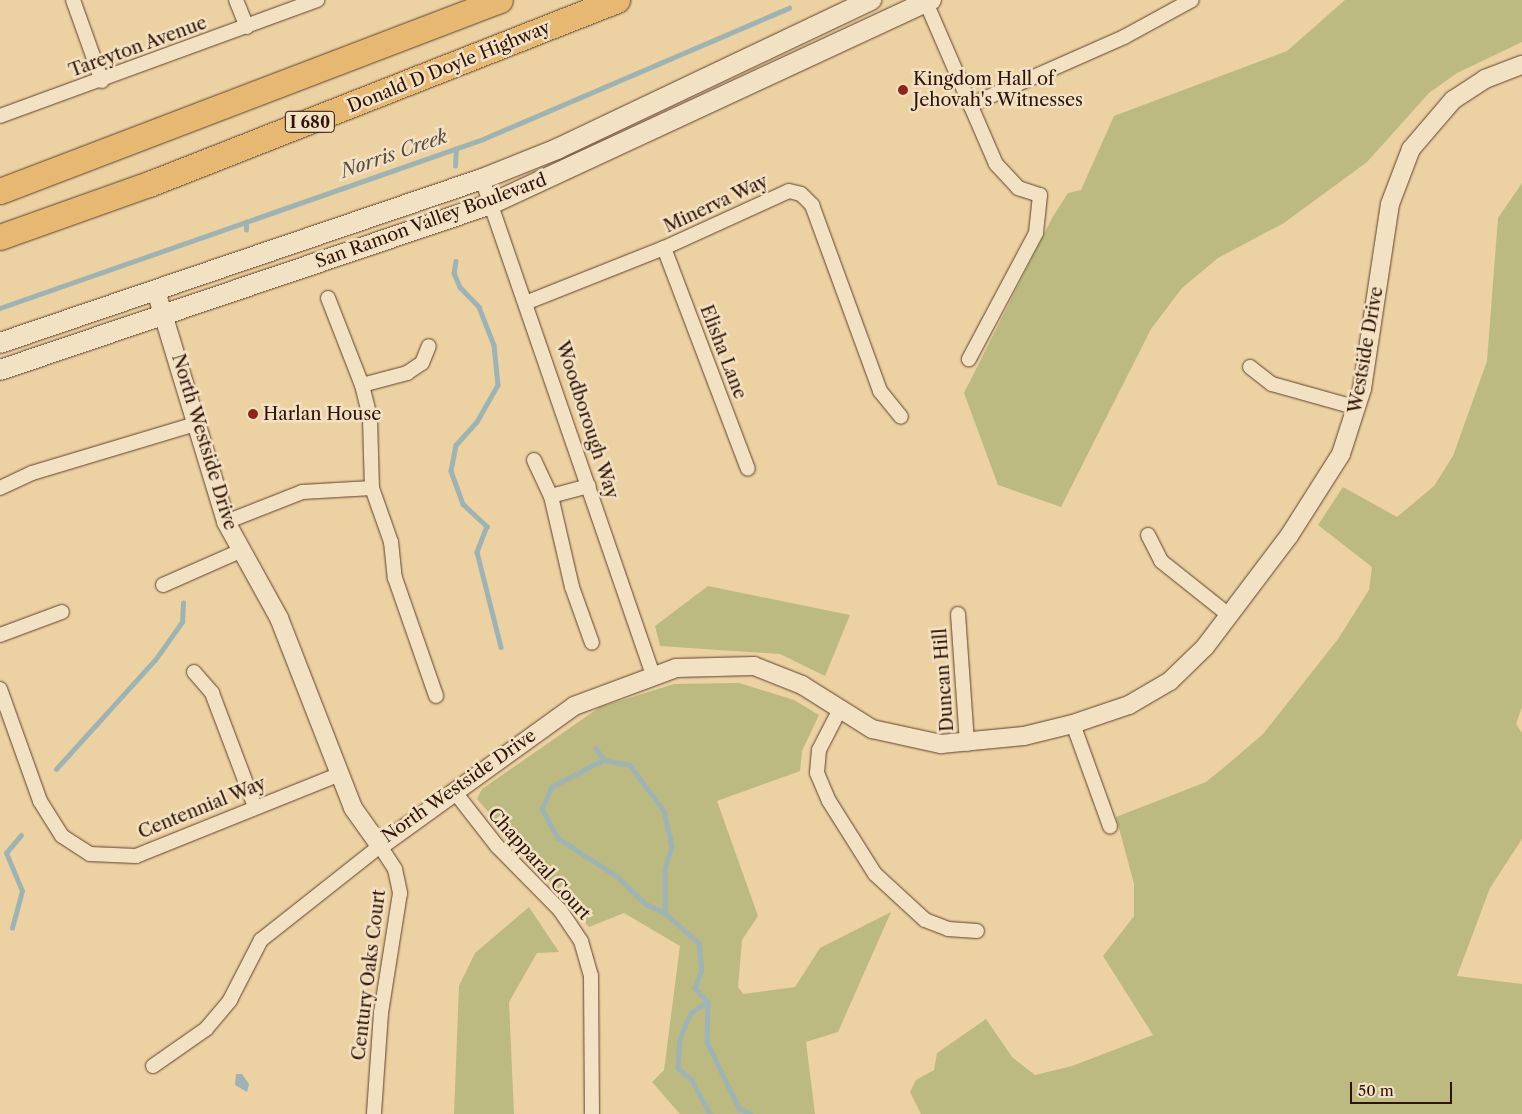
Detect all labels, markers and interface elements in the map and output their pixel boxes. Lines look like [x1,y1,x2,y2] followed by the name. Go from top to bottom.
[66,12,210,82] street label: Tareyton Avenue
[344,16,554,118] street label: Donald D Doyle Highway
[913,69,1084,112] place label: Kingdom Hall of Jehovah's Witnesses
[897,84,909,96] marker: Kingdom Hall of Jehovah's Witnesses
[284,108,336,136] road number: I 680
[338,125,450,183] water label: Norris Creek
[312,169,550,273] street label: San Ramon Valley Boulevard
[660,170,772,238] street label: Minerva Way
[1344,285,1388,415] street label: Westside Drive
[695,302,751,402] street label: Elisha Lane
[551,338,623,502] street label: Woodborough Way
[167,351,241,533] street label: North Westside Drive
[263,403,381,425] place label: Harlan House
[247,408,259,420] marker: Harlan House
[930,628,958,732] street label: Duncan Hill
[378,724,540,848] street label: North Westside Drive
[135,772,269,844] street label: Centennial Way
[483,803,595,925] street label: Chapparal Court
[348,888,390,1062] street label: Century Oaks Court
[1352,1072,1454,1104] scale bar
[1358,1081,1394,1100] text: 50 m

